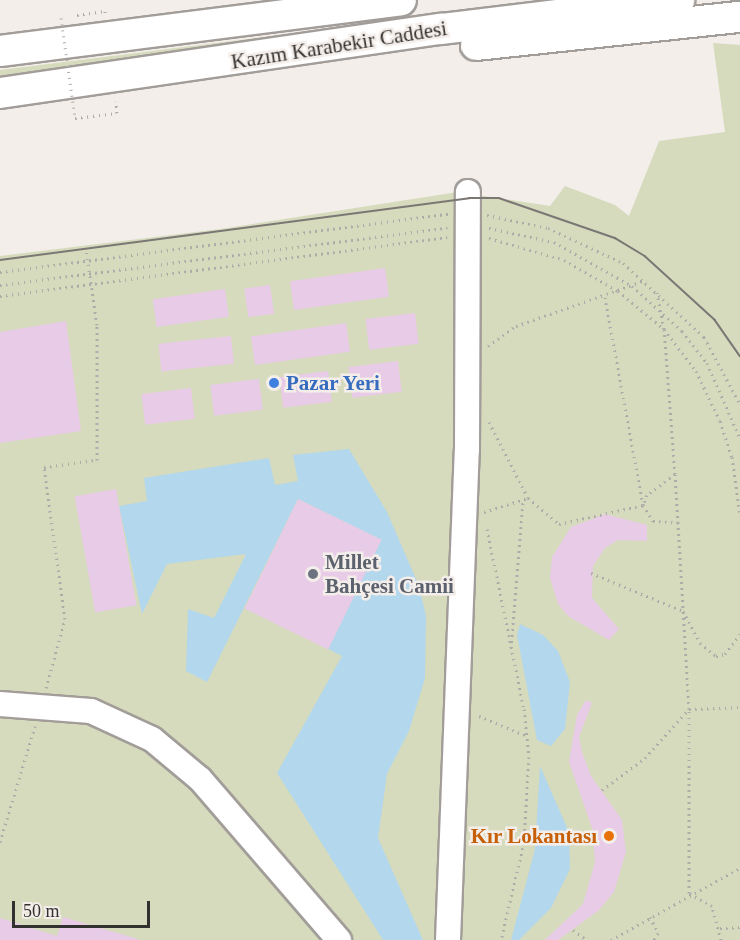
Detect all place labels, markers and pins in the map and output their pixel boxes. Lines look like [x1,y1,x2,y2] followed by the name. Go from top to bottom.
[286,370,381,396] place label: Pazar Yeri
[267,376,281,390] marker: Pazar Yeri
[325,549,454,599] place label: Millet Bahçesi Camii
[306,567,320,581] marker: Millet Bahçesi Camii
[470,823,597,849] place label: Kır Lokantası
[602,829,616,843] marker: Kır Lokantası

